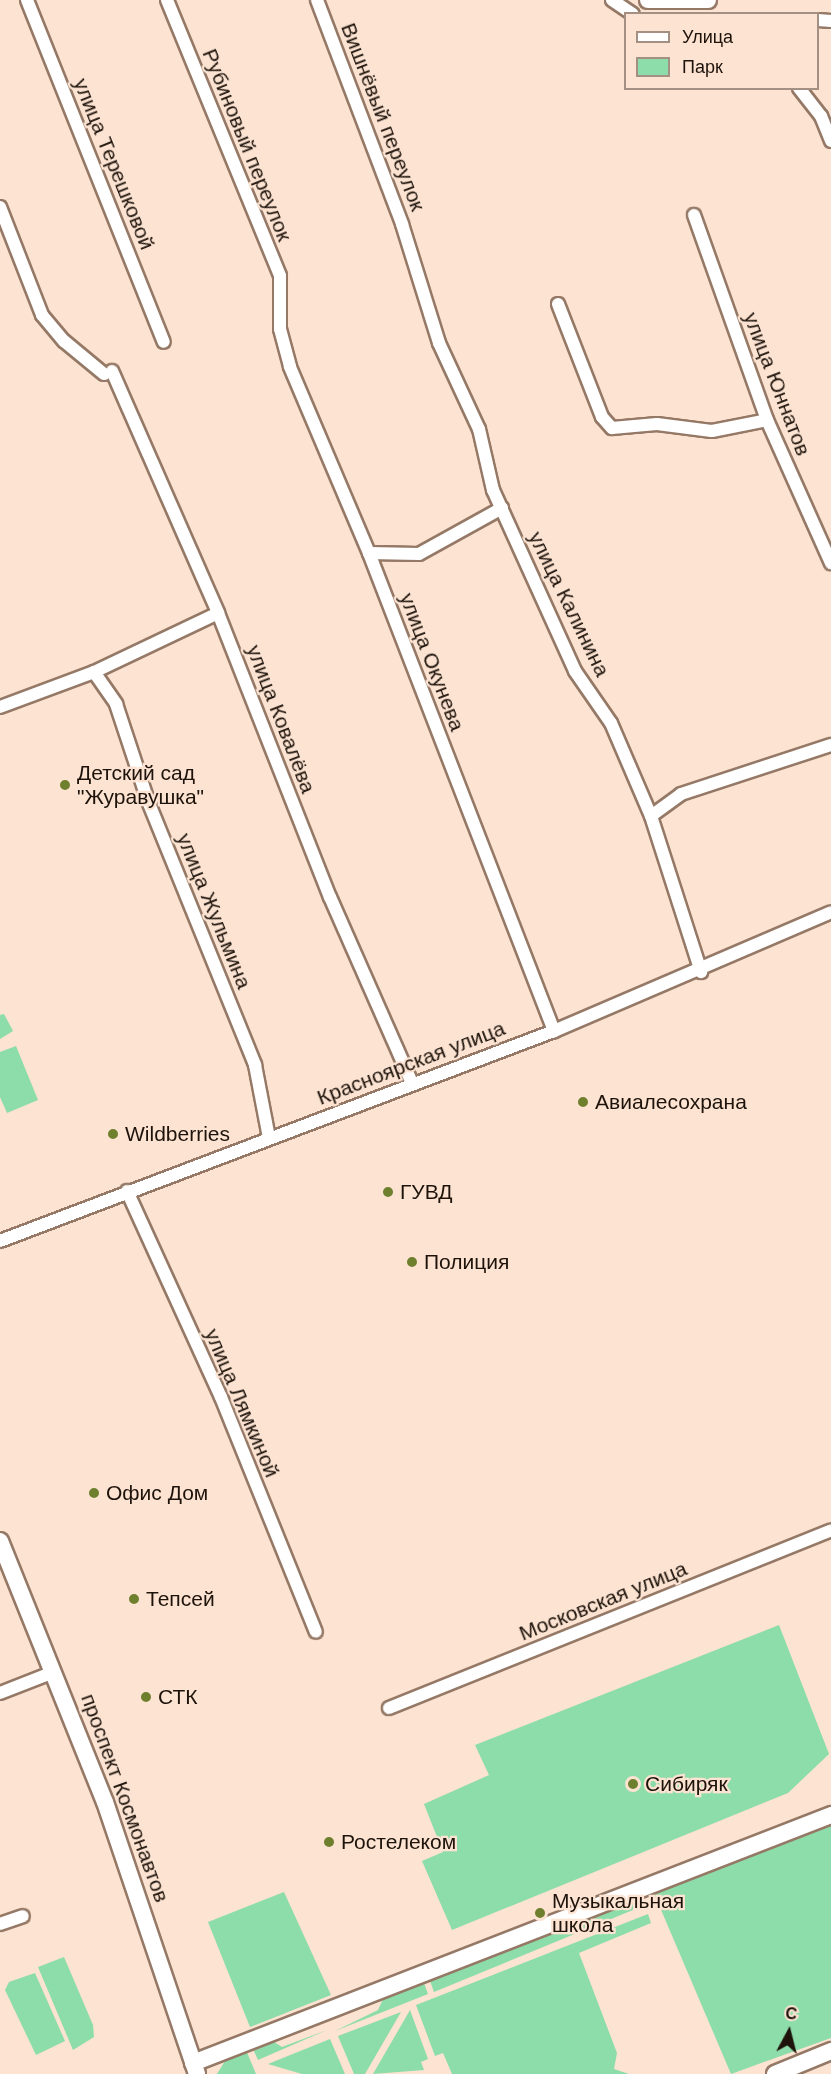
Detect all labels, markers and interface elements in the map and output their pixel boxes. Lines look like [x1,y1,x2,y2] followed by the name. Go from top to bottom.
[624,12,819,90] legend
[336,19,430,215] street label: Вишнёвый переулок
[682,27,733,47] text: Улица
[197,45,297,245] street label: Рубиновый переулок
[682,57,723,77] text: Парк
[68,75,160,253] street label: улица Терешковой
[738,309,816,459] street label: улица Юннатов
[523,527,615,681] street label: улица Калинина
[394,589,470,735] street label: улица Окунева
[241,641,321,797] street label: улица Ковалёва
[77,760,204,810] place label: Детский сад "Журавушка"
[58,778,72,792] marker: Детский сад "Журавушка"
[171,830,257,992] street label: улица Жульмина
[314,1016,508,1110] street label: Красноярская улица
[595,1089,747,1115] place label: Авиалесохрана
[576,1095,590,1109] marker: Авиалесохрана
[125,1121,230,1147] place label: Wildberries
[106,1127,120,1141] marker: Wildberries
[400,1179,452,1205] place label: ГУВД
[381,1185,395,1199] marker: ГУВД
[424,1249,509,1275] place label: Полиция
[405,1255,419,1269] marker: Полиция
[199,1325,285,1481] street label: улица Лямкиной
[106,1480,208,1506] place label: Офис Дом
[87,1486,101,1500] marker: Офис Дом
[515,1556,691,1646] street label: Московская улица
[146,1586,215,1612] place label: Тепсей
[127,1592,141,1606] marker: Тепсей
[158,1684,198,1710] place label: СТК
[76,1690,174,1906] street label: проспект Космонавтов
[139,1690,153,1704] marker: СТК
[645,1771,728,1797] place label: Сибиряк
[626,1777,640,1791] marker: Сибиряк
[341,1829,456,1855] place label: Ростелеком
[322,1835,336,1849] marker: Ростелеком
[552,1888,684,1938] place label: Музыкальная школа
[533,1906,547,1920] marker: Музыкальная школа
[759,2002,819,2062] north arrow
[784,2004,798,2023] text: С

